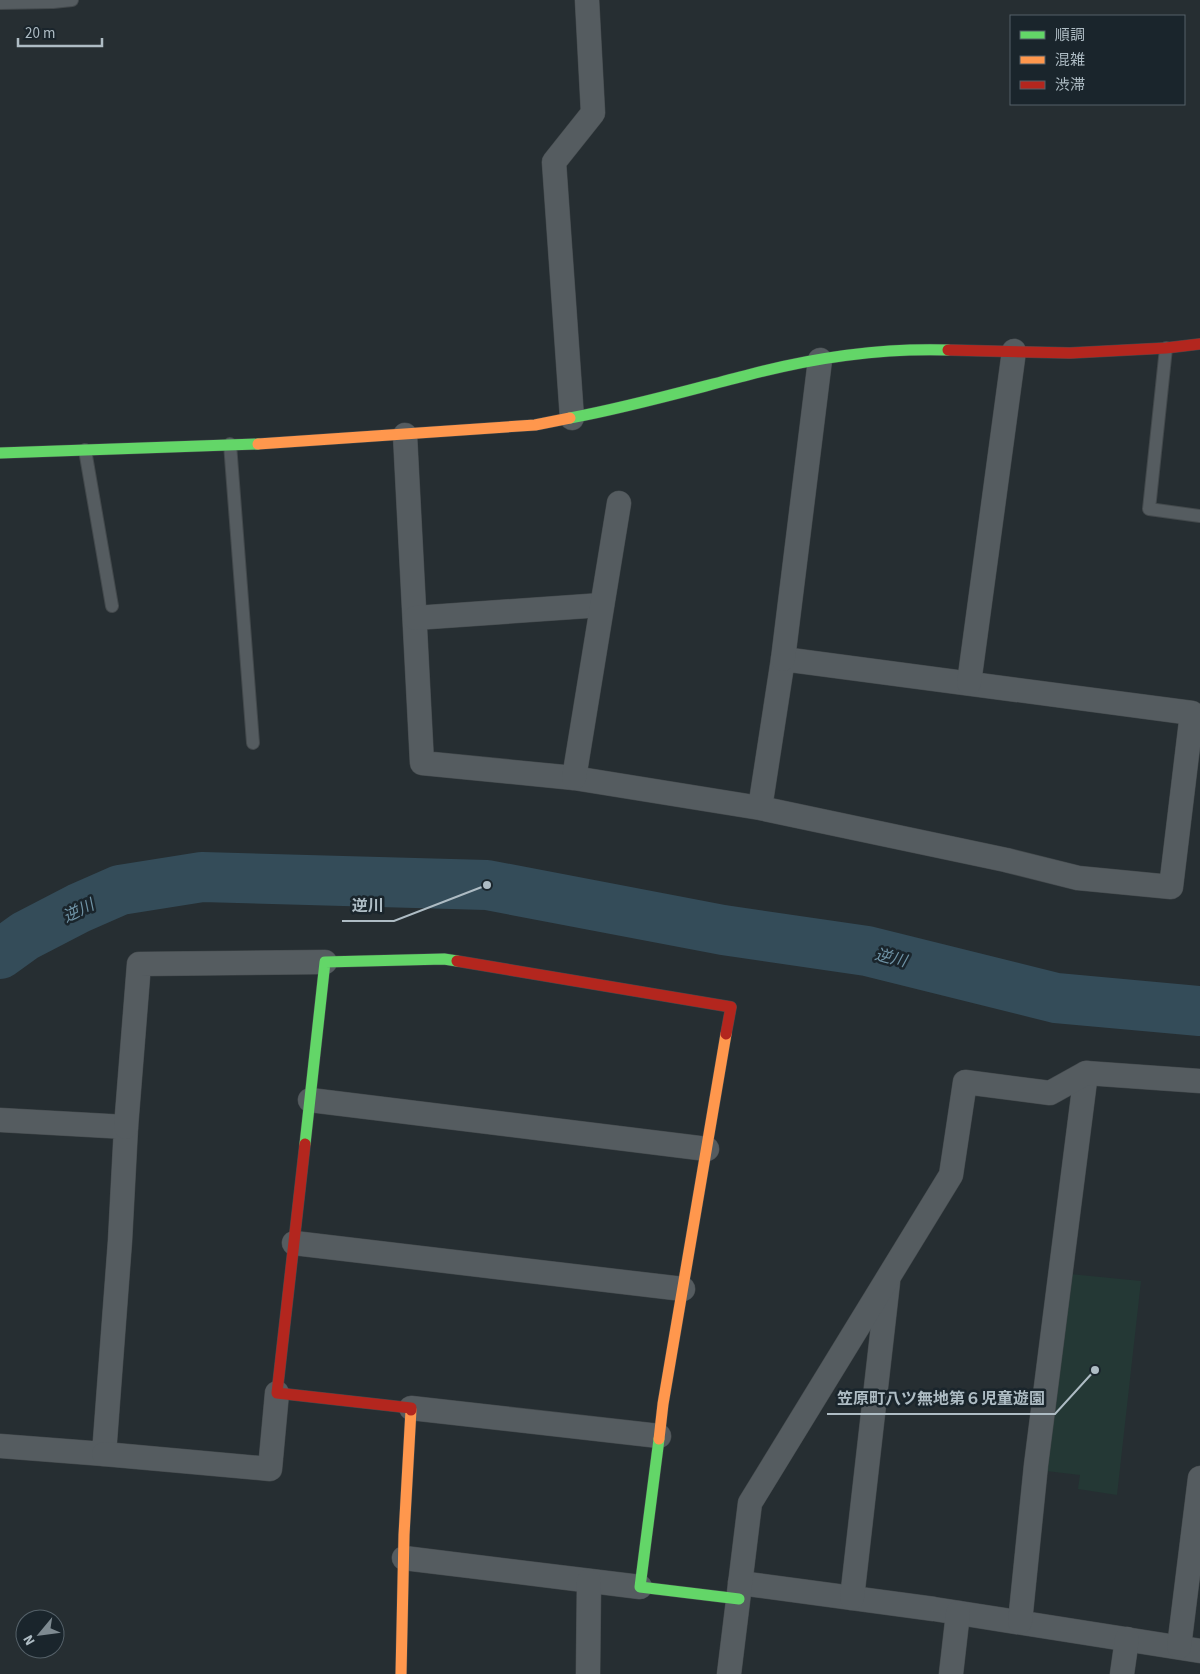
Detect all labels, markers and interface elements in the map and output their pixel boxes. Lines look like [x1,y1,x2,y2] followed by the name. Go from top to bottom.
[18,15,101,47] scale bar
[1010,15,1185,105] legend
[25,23,55,44] text: 20 m
[1055,25,1085,46] text: 順調
[1055,50,1085,71] text: 混雑
[1055,75,1085,96] text: 渋滞
[342,890,394,921] callout: 逆川
[59,893,99,928] water label: 逆川
[352,895,384,917] text: 逆川
[873,943,911,973] water label: 逆川
[827,1383,1055,1414] callout: 笠原町八ツ無地第６児童遊園
[837,1388,1045,1410] text: 笠原町八ツ無地第６児童遊園
[15,1609,65,1659] north arrow
[19,1631,41,1649] text: N

